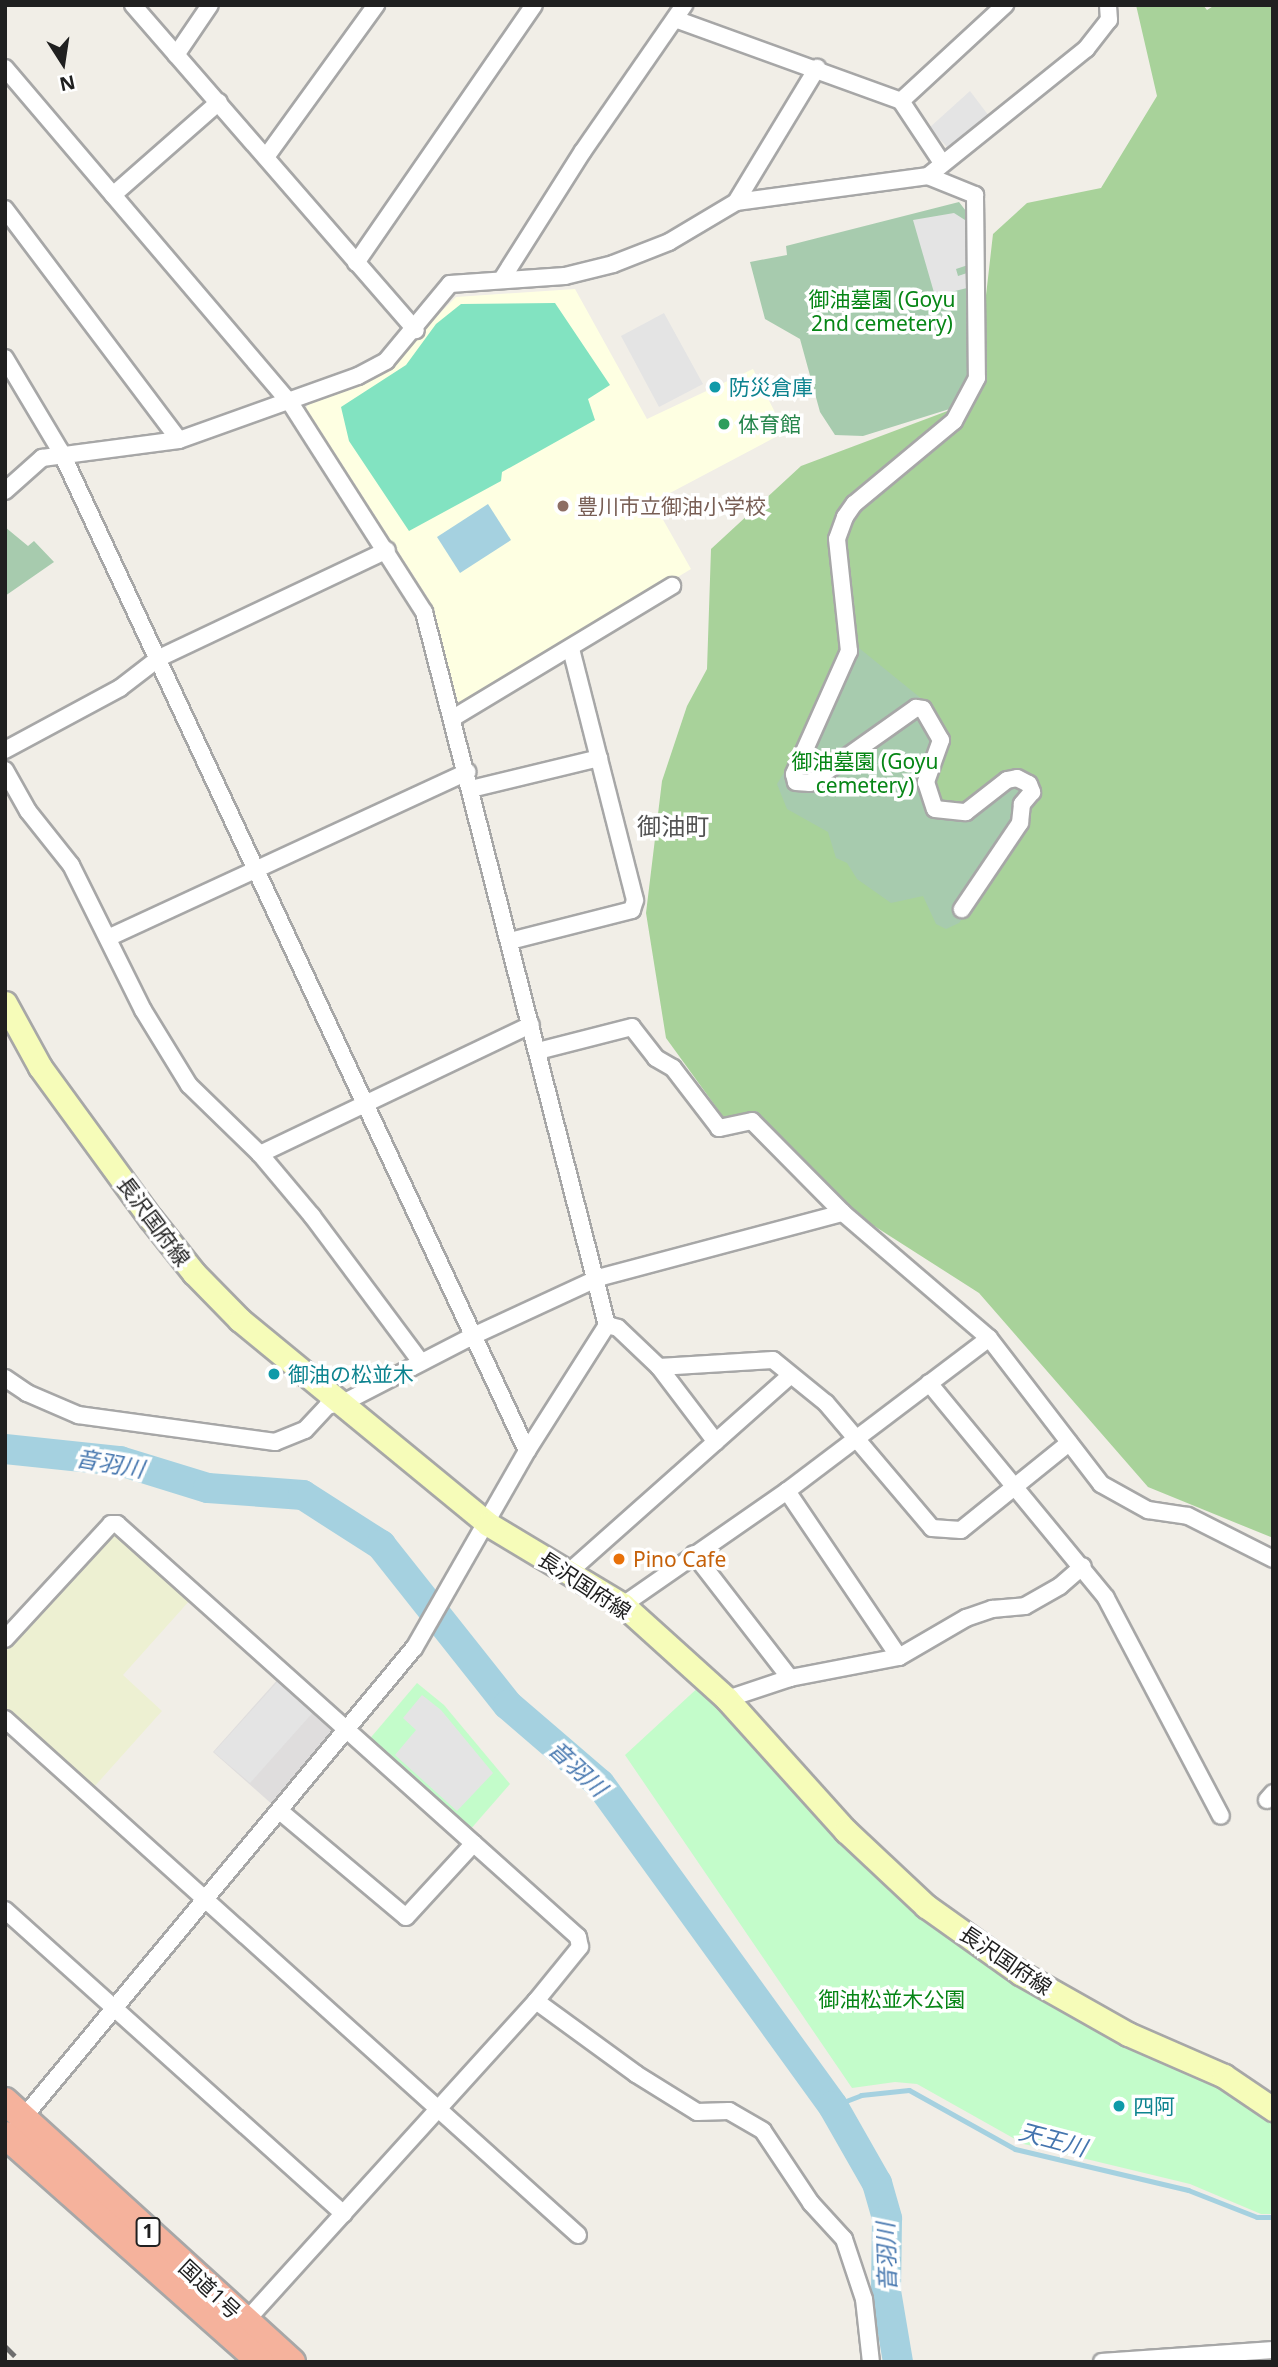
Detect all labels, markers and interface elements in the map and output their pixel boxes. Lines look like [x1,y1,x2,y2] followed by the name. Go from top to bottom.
[28,28,98,98] north arrow
[57,69,78,98] text: N
[808,286,956,336] park label: 御油墓園 (Goyu 2nd cemetery)
[729,374,813,400] place label: 防災倉庫
[707,379,723,395] marker: 防災倉庫
[738,411,801,437] place label: 体育館
[716,416,732,432] marker: 体育館
[577,493,766,519] place label: 豊川市立御油小学校
[555,498,571,514] marker: 豊川市立御油小学校
[791,748,939,798] park label: 御油墓園 (Goyu cemetery)
[637,812,709,840] district label: 御油町
[112,1171,196,1271] street label: 長沢国府線
[288,1361,414,1387] place label: 御油の松並木
[266,1366,282,1382] marker: 御油の松並木
[74,1443,146,1483] water label: 音羽川
[534,1546,636,1624] street label: 長沢国府線
[633,1546,726,1572] place label: Pino Cafe
[611,1551,627,1567] marker: Pino Cafe
[543,1734,613,1802] water label: 音羽川
[955,1920,1057,2000] street label: 長沢国府線
[819,1986,965,2012] park label: 御油松並木公園
[1133,2093,1175,2119] place label: 四阿
[1111,2098,1127,2114] marker: 四阿
[1016,2117,1090,2161] water label: 天王川
[134,2216,162,2248] road number: 1
[871,2222,901,2292] water label: 音羽川
[174,2254,246,2324] street label: 国道1号

